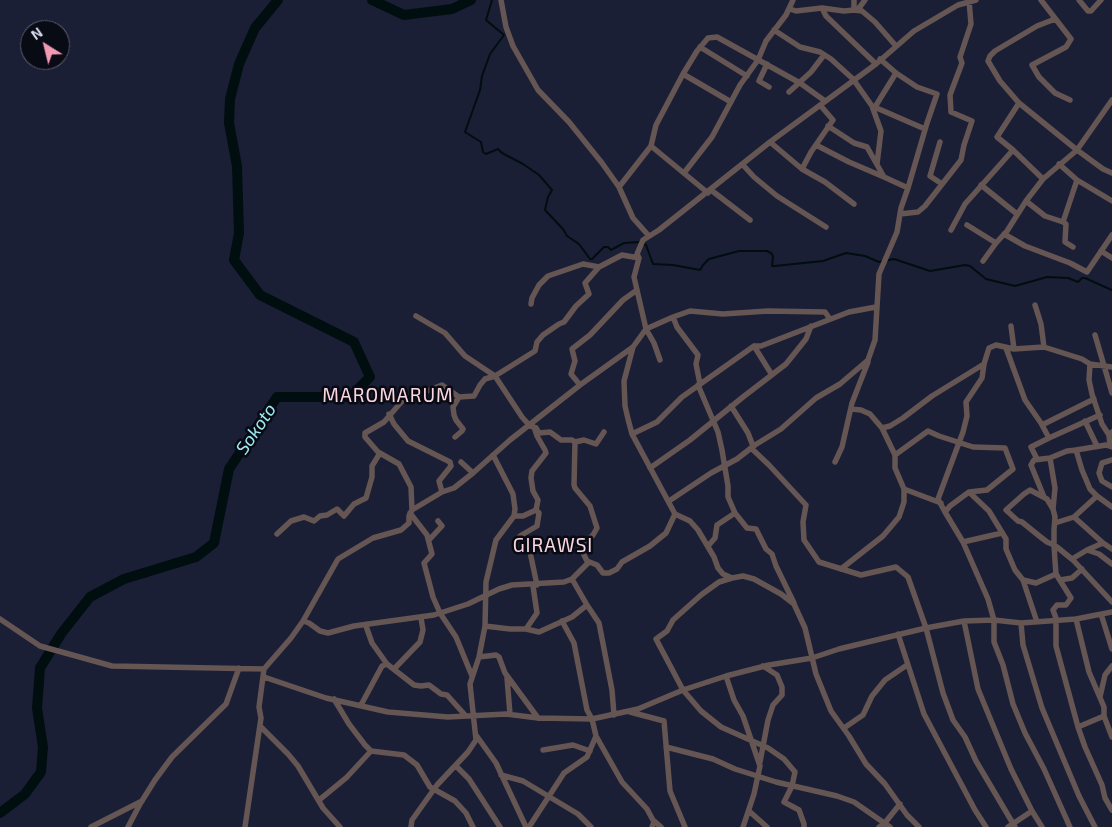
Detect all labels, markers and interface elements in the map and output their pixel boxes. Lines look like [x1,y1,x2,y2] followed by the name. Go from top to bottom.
[20,20,70,70] north arrow
[27,23,46,43] text: N
[321,385,455,407] district label: MAROMARUM
[231,400,281,458] water label: Sokoto
[512,535,594,557] district label: GIRAWSI

